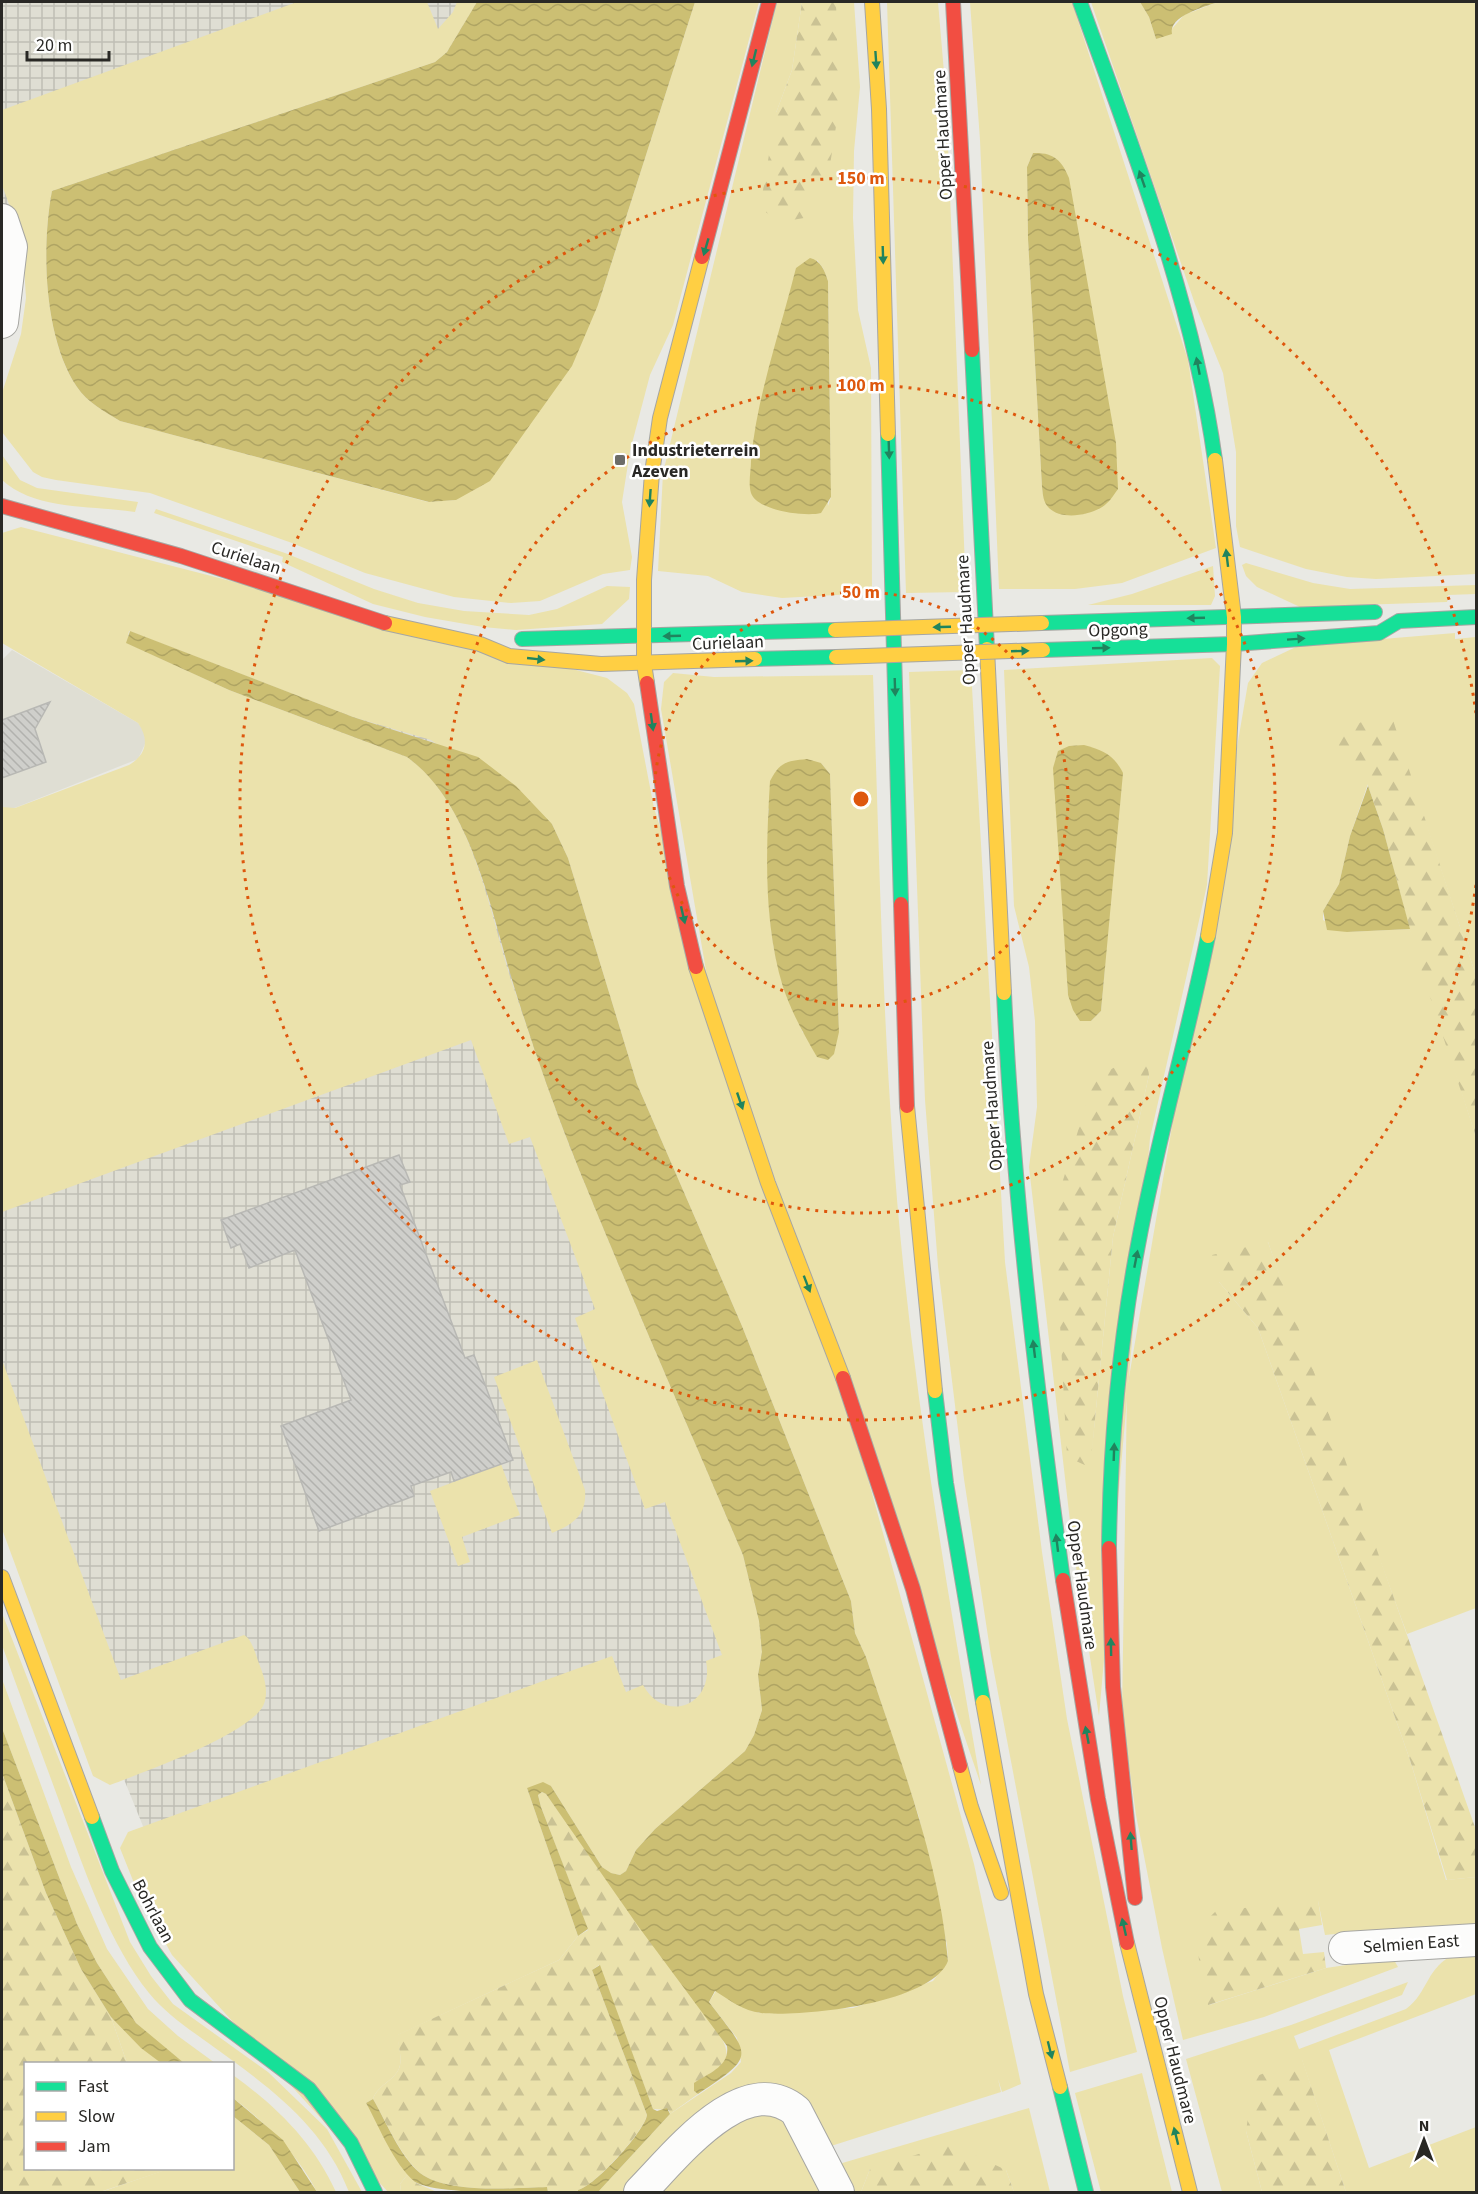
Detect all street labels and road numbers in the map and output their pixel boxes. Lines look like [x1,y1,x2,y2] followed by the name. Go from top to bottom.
[927,69,959,201] street label: Opper Haudmare
[208,535,284,581] street label: Curielaan
[950,554,982,686] street label: Opper Haudmare
[1088,616,1148,644] street label: Opgong
[692,629,764,657] street label: Curielaan
[975,1040,1009,1172] street label: Opper Haudmare
[1061,1519,1103,1651] street label: Opper Haudmare
[126,1875,180,1947] street label: Bohrlaan
[1362,1928,1460,1960] street label: Selmien East
[1147,1994,1203,2126] street label: Opper Haudmare

